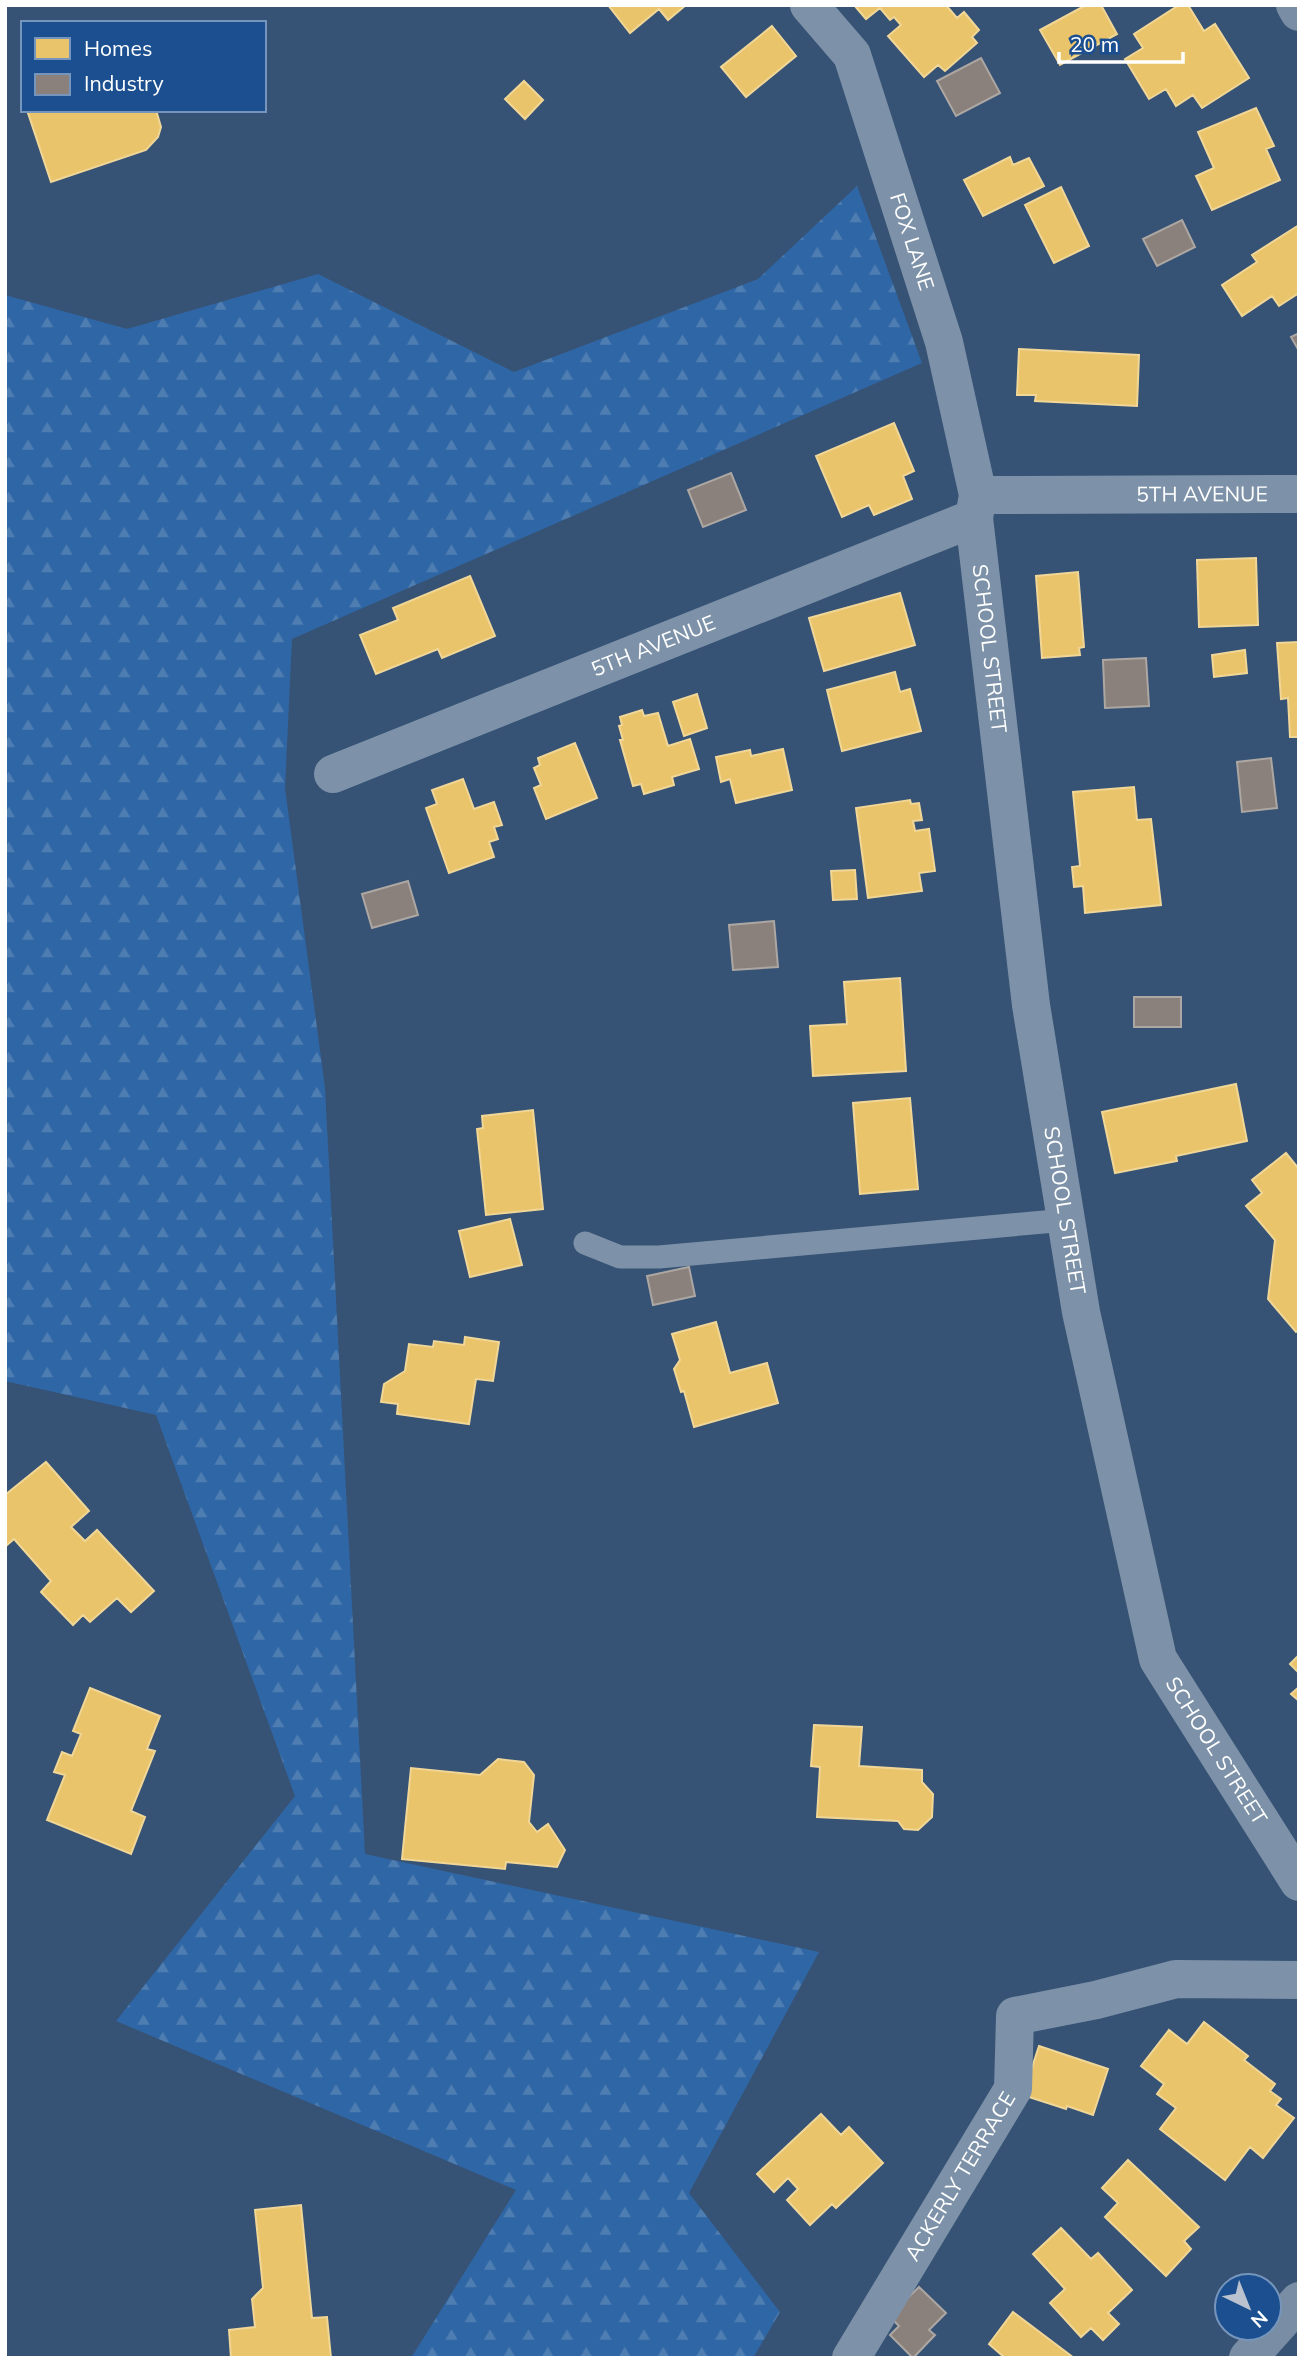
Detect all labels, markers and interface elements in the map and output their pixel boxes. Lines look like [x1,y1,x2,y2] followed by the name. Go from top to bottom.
[21,21,266,112] legend
[1059,21,1183,65] scale bar
[1070,31,1119,57] text: 20 m
[84,35,152,61] text: Homes
[84,70,164,96] text: Industry
[885,189,941,293] street label: FOX LANE
[1136,480,1268,507] street label: 5TH AVENUE
[967,563,1013,735] street label: SCHOOL STREET
[587,609,719,682] street label: 5TH AVENUE
[1039,1124,1092,1297] street label: SCHOOL STREET
[1161,1672,1274,1829] street label: SCHOOL STREET
[899,2087,1020,2265] street label: ACKERLY TERRACE
[1213,2272,1283,2342] north arrow
[1246,2306,1273,2333] text: N

